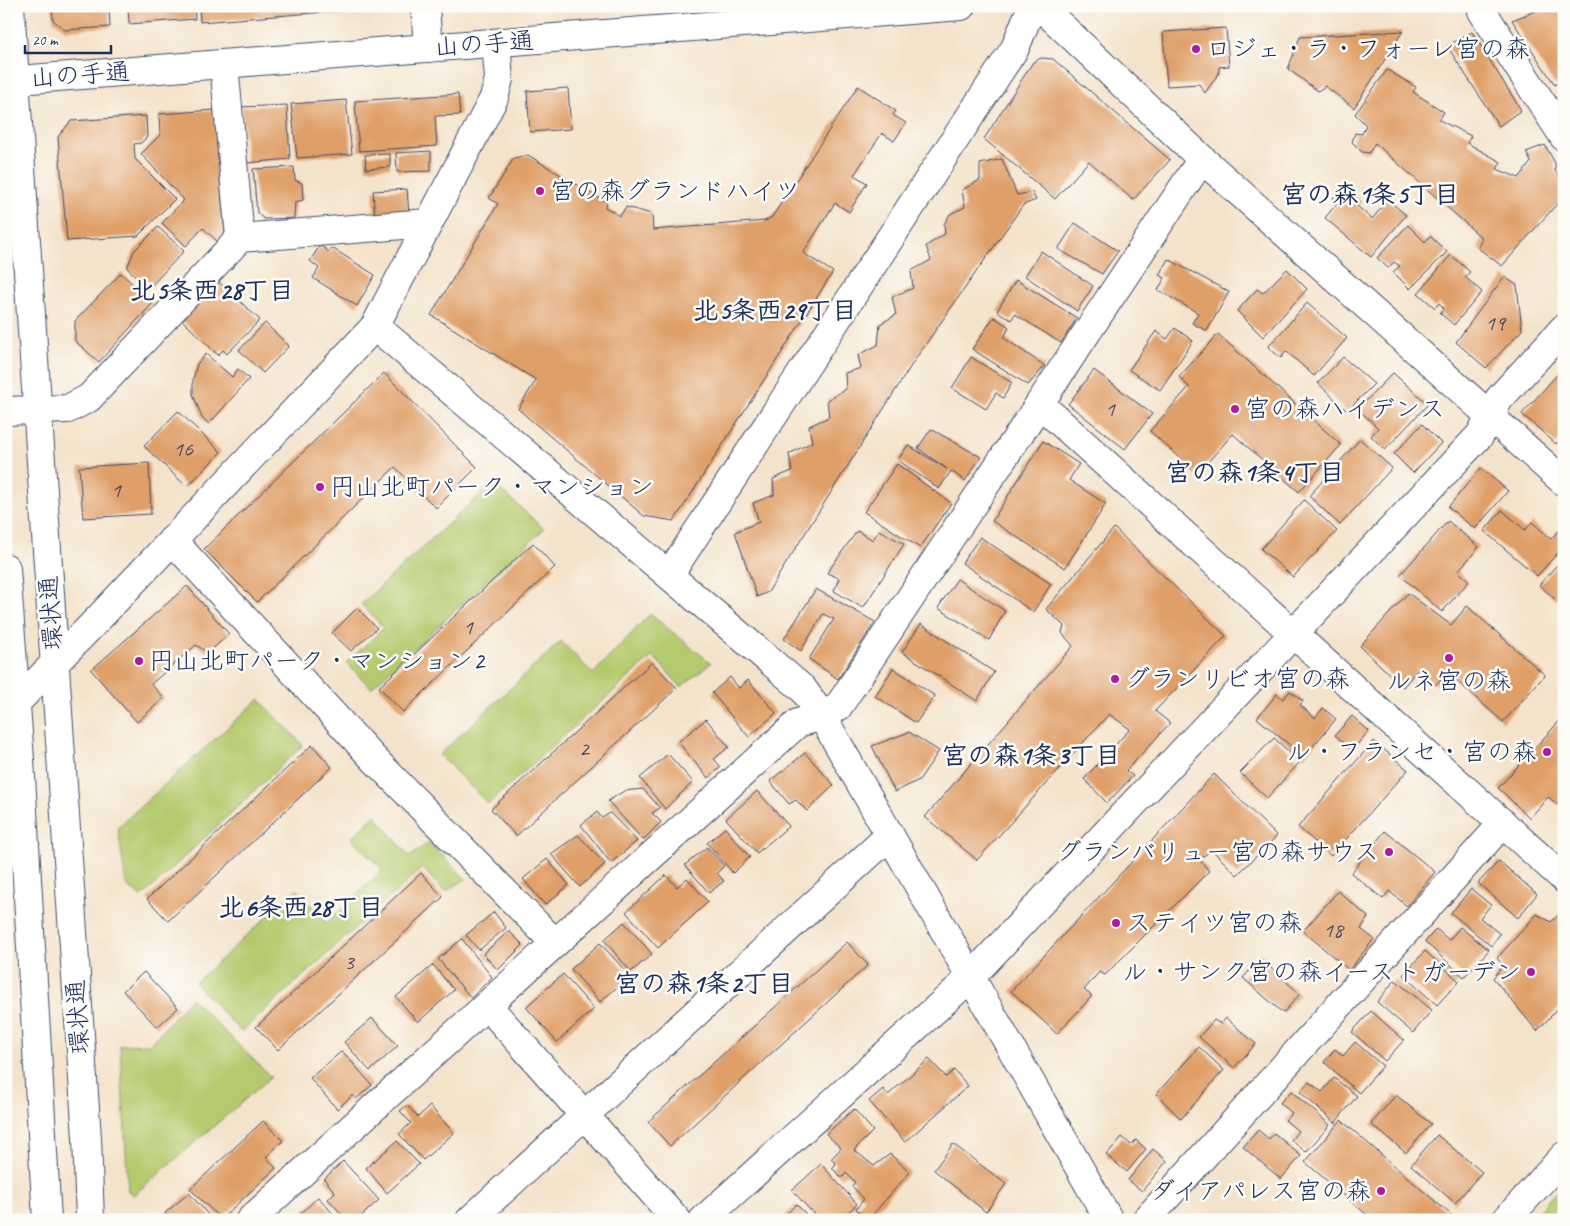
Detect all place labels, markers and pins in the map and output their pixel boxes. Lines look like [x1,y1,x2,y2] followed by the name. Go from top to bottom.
[1206,33,1530,65] place label: ロジェ・ラ・フォーレ宮の森
[1190,43,1202,55] marker: ロジェ・ラ・フォーレ宮の森
[550,175,800,207] place label: 宮の森グランドハイツ
[534,185,546,197] marker: 宮の森グランドハイツ
[1245,393,1445,425] place label: 宮の森ハイデンス
[1229,403,1241,415] marker: 宮の森ハイデンス
[330,471,654,503] place label: 円山北町パーク・マンション
[314,481,326,493] marker: 円山北町パーク・マンション
[149,645,486,677] place label: 円山北町パーク・マンション2
[1443,652,1455,664] marker: ルネ宮の森
[133,655,145,667] marker: 円山北町パーク・マンション2
[1125,663,1350,695] place label: グランリビオ宮の森
[1386,665,1512,697] place label: ルネ宮の森
[1109,673,1121,685] marker: グランリビオ宮の森
[1286,736,1537,768] place label: ル・フランセ・宮の森
[1541,746,1553,758] marker: ル・フランセ・宮の森
[1056,836,1379,868] place label: グランバリュー宮の森サウス
[1383,846,1395,858] marker: グランバリュー宮の森サウス
[1126,907,1303,939] place label: ステイツ宮の森
[1110,917,1122,929] marker: ステイツ宮の森
[1122,956,1521,988] place label: ル・サンク宮の森イーストガーデン
[1525,966,1537,978] marker: ル・サンク宮の森イーストガーデン
[1150,1175,1371,1207] place label: ダイアパレス宮の森
[1375,1185,1387,1197] marker: ダイアパレス宮の森

